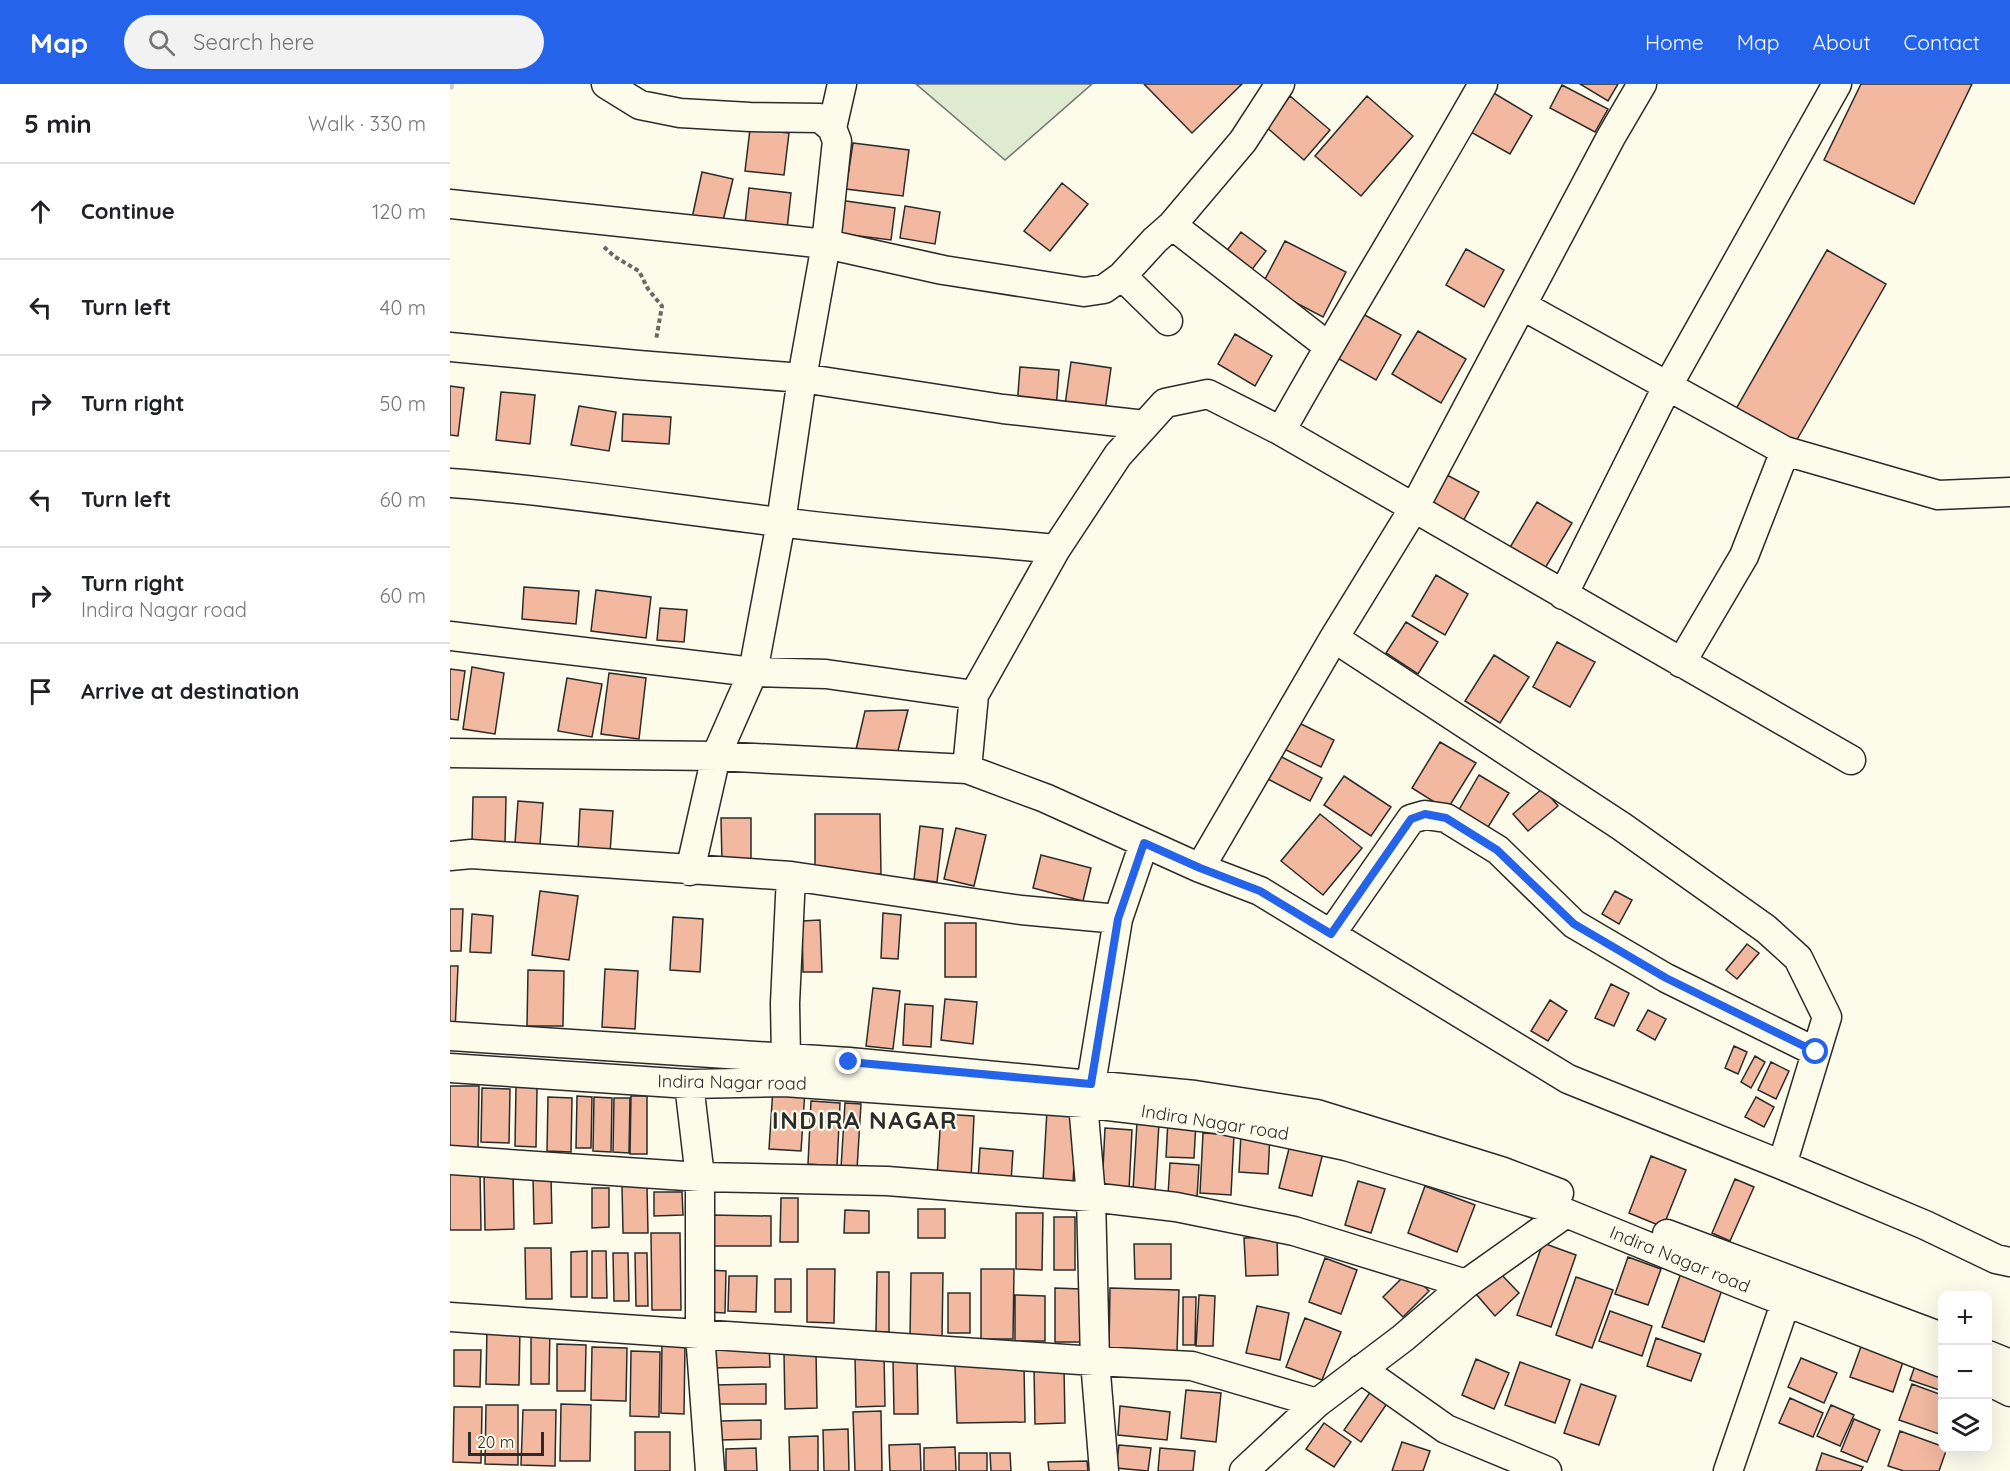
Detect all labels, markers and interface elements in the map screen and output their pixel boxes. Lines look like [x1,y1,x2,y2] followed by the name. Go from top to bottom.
[124,15,544,69] search box
[30,25,88,60] text: Map
[145,26,178,59] icon: search
[193,28,315,56] text: Search here
[1645,29,1704,55] text: Home
[1737,29,1780,55] text: Map
[1813,29,1871,55] text: About
[1904,29,1980,55] text: Contact
[24,107,92,140] text: 5 min
[308,111,426,136] text: Walk · 330 m
[24,195,57,228] icon: ahead
[81,197,175,225] text: Continue
[372,199,426,224] text: 120 m
[24,291,57,324] icon: left
[81,293,171,321] text: Turn left
[380,295,426,320] text: 40 m
[24,387,57,420] icon: right
[81,389,185,417] text: Turn right
[380,391,426,416] text: 50 m
[24,483,57,516] icon: left
[81,485,171,513] text: Turn left
[380,487,426,512] text: 60 m
[81,569,185,597] text: Turn right
[24,579,57,612] icon: right
[380,583,426,608] text: 60 m
[81,597,247,622] text: Indira Nagar road
[24,675,57,708] icon: arrive
[81,677,299,705] text: Arrive at destination
[1802,1038,1828,1064] route start
[835,1048,861,1074] route end
[657,1069,807,1095] street label: Indira Nagar road
[1139,1099,1291,1145] street label: Indira Nagar road
[772,1105,958,1135] district label: INDIRA NAGAR
[1606,1220,1754,1298] street label: Indira Nagar road
[1938,1291,1992,1453] map controls
[1938,1291,1992,1345] button: +
[1938,1345,1992,1399] button: −
[1938,1399,1992,1453] button: layers
[468,1429,544,1456] scale bar
[477,1432,514,1452] text: 20 m

